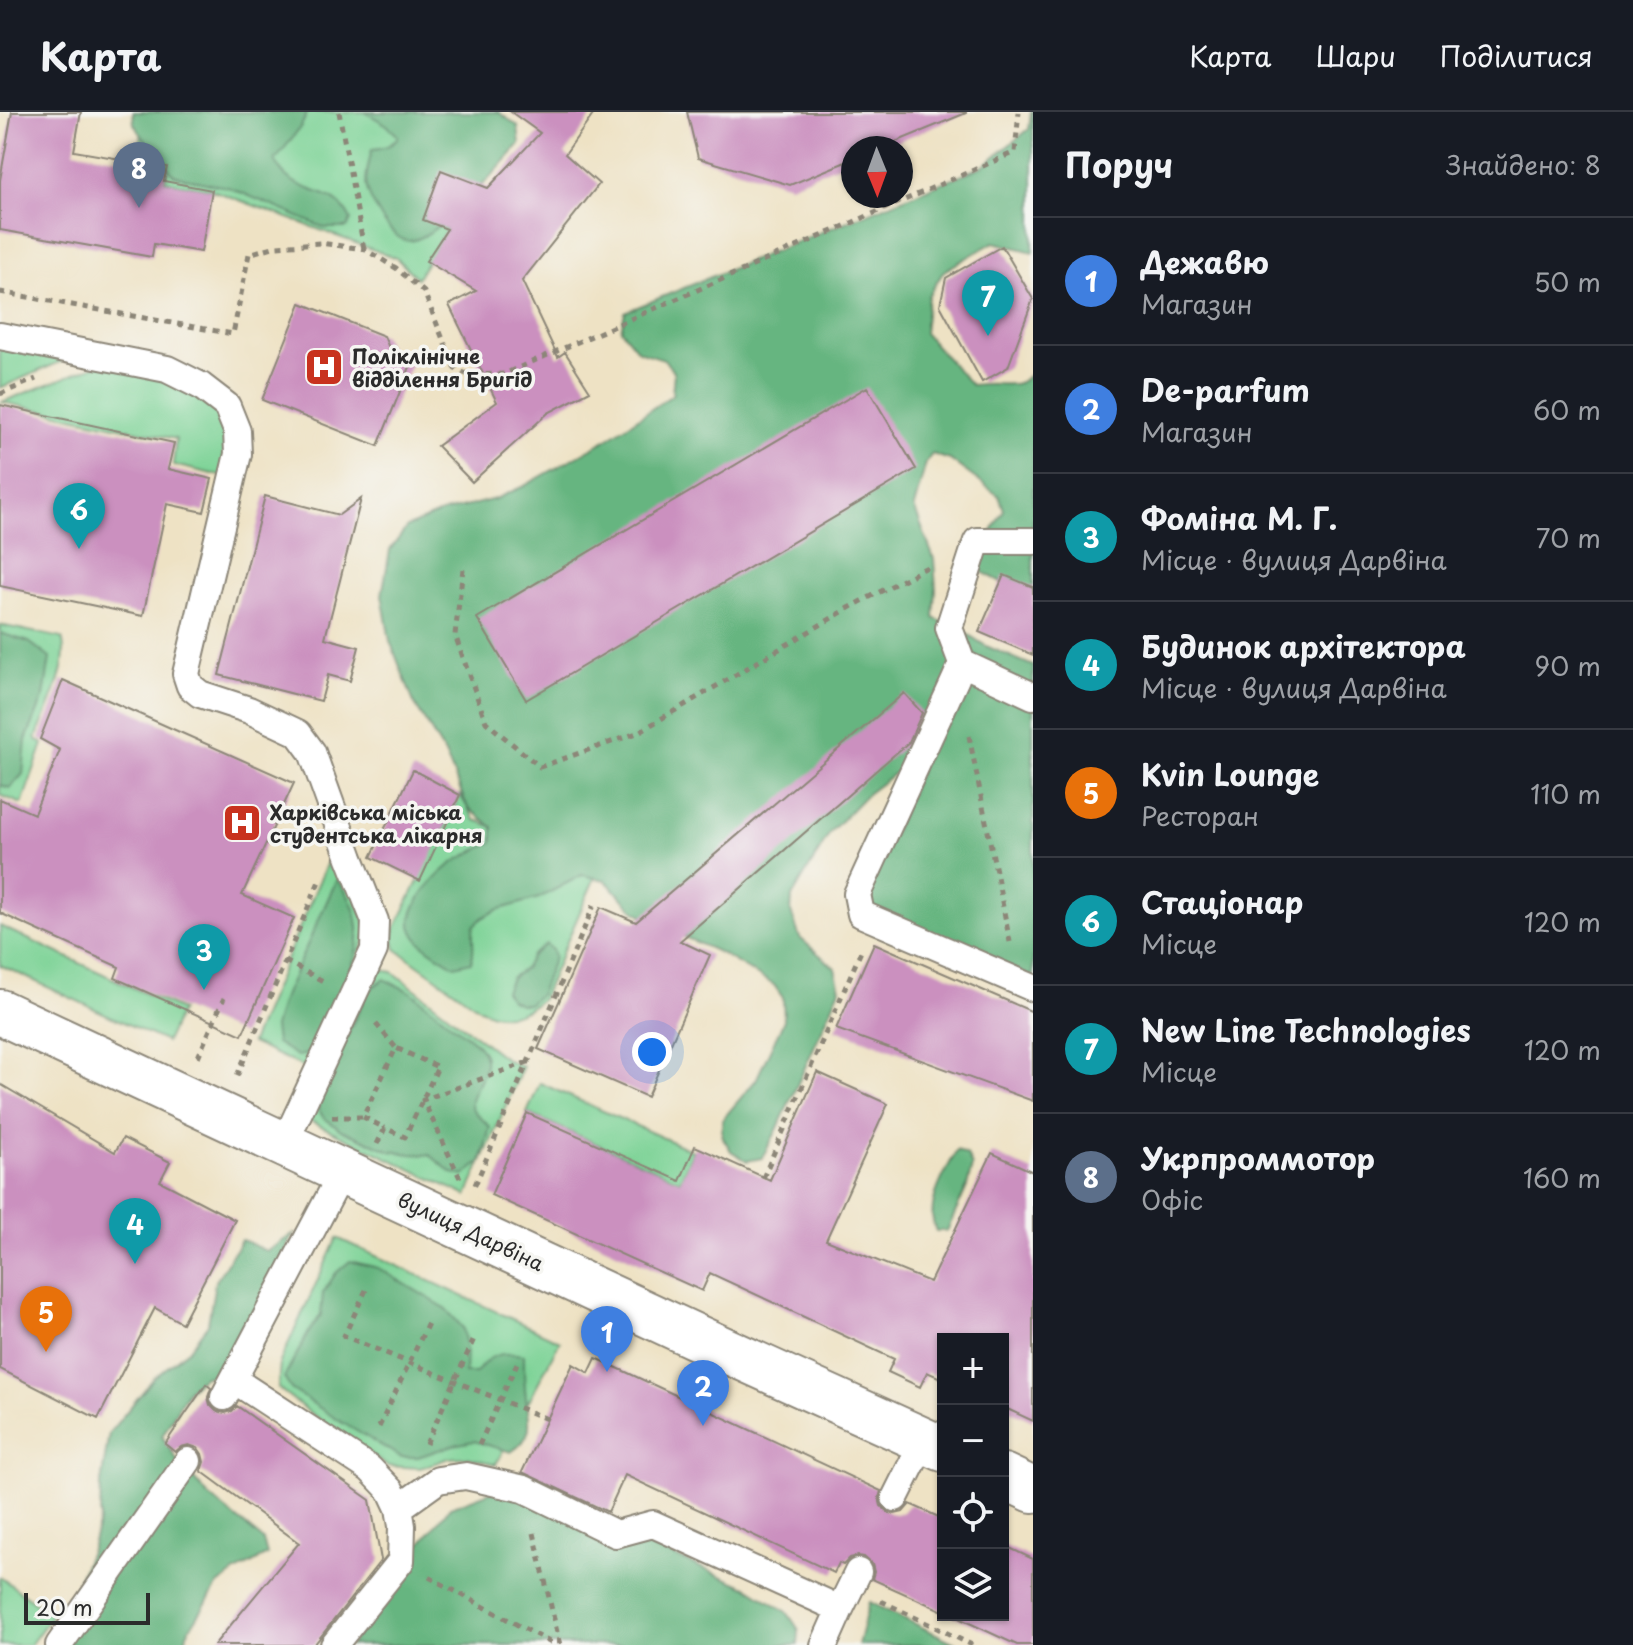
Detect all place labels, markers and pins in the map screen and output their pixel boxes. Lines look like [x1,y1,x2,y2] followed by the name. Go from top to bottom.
[113,142,165,208] pin: 8
[962,270,1014,336] pin: 7
[352,341,532,394] place label: Поліклінічне відділення Бригід
[303,346,345,388] hospital icon: Поліклінічне відділення Бригід
[53,483,105,549] pin: 6
[270,797,483,850] place label: Харківська міська студентська лікарня
[221,802,263,844] hospital icon: Харківська міська студентська лікарня
[178,924,230,990] pin: 3
[109,1198,161,1264] pin: 4
[20,1286,72,1352] pin: 5
[581,1306,633,1372] pin: 1
[677,1360,729,1426] pin: 2

